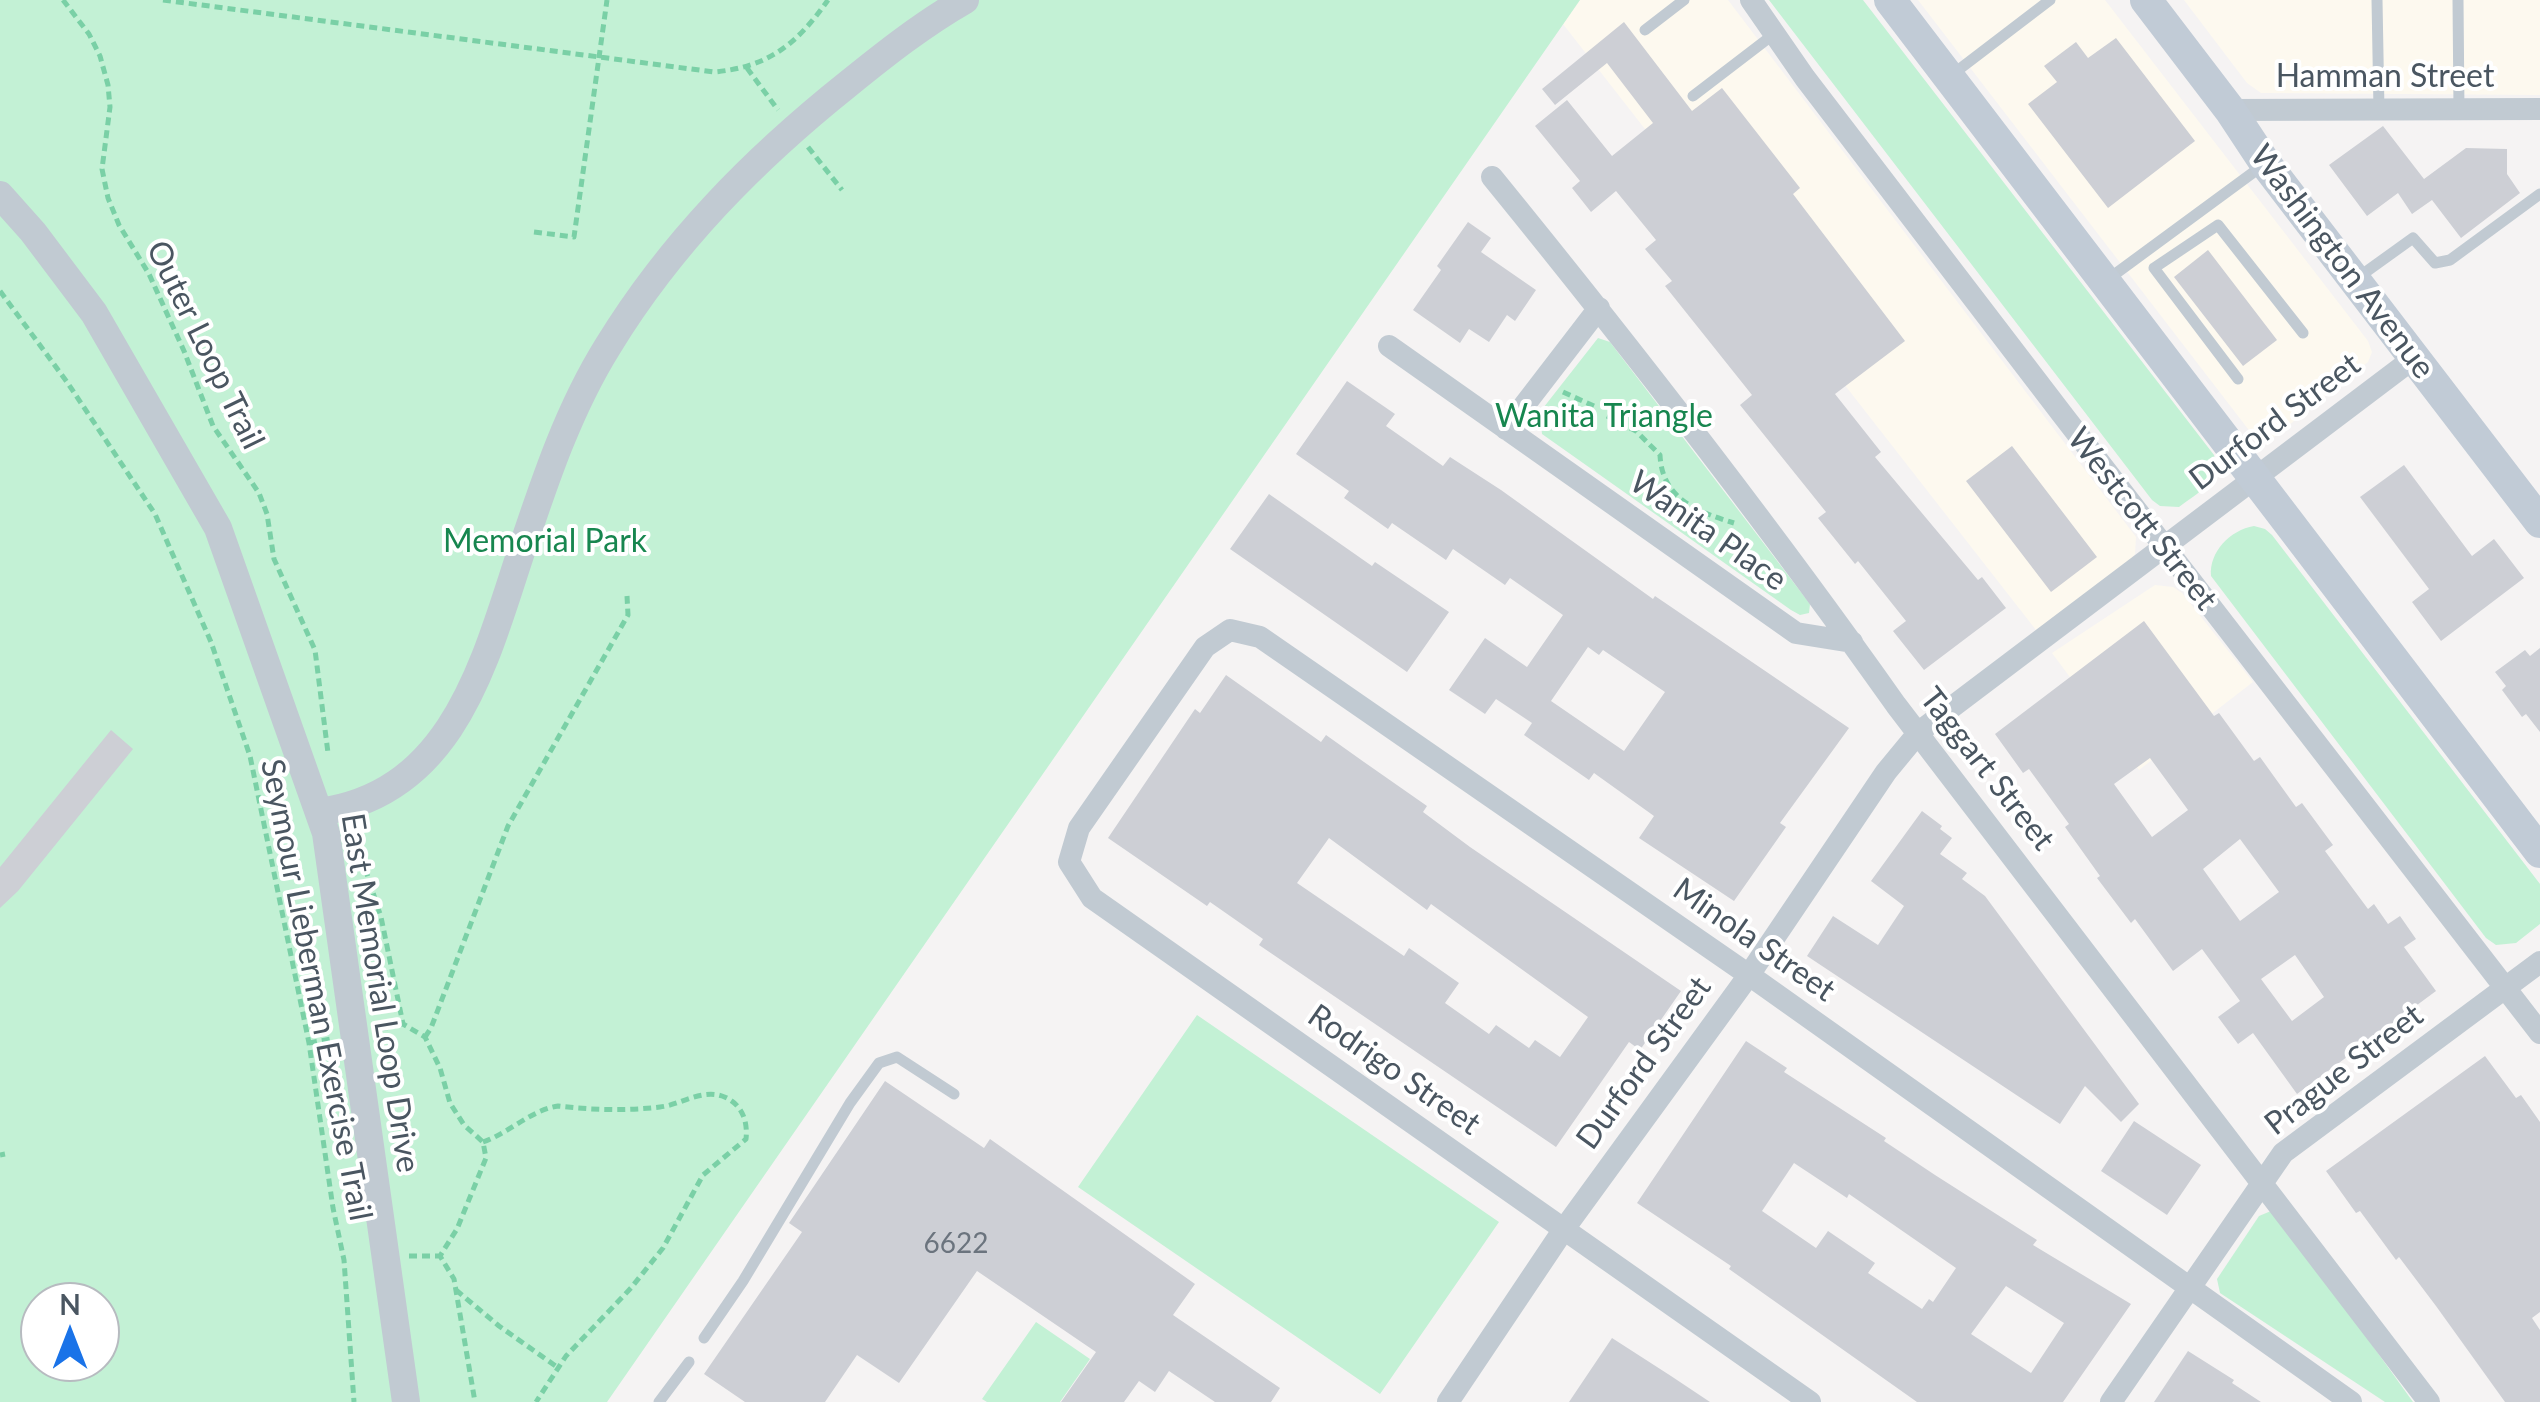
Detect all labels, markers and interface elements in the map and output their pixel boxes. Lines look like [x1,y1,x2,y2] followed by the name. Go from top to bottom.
[2276,58,2494,96] street label: Hamman Street
[2242,138,2442,386] street label: Washington Avenue
[138,235,272,455] street label: Outer Loop Trail
[2182,345,2368,499] street label: Durford Street
[1495,398,1713,436] park label: Wanita Triangle
[2059,420,2225,618] street label: Westcott Street
[1622,463,1794,599] street label: Wanita Place
[443,523,647,561] park label: Memorial Park
[1912,680,2062,858] street label: Taggart Street
[252,756,380,1224] street label: Seymour Lieberman Exercise Trail
[333,811,427,1175] street label: East Memorial Loop Drive
[1666,870,1842,1010] street label: Minola Street
[1569,969,1719,1157] street label: Durford Street
[2257,996,2431,1144] street label: Prague Street
[1301,997,1487,1143] street label: Rodrigo Street
[924,1227,988,1261] house number: 6622
[20,1282,120,1382] north arrow
[59,1287,81,1321] text: N

